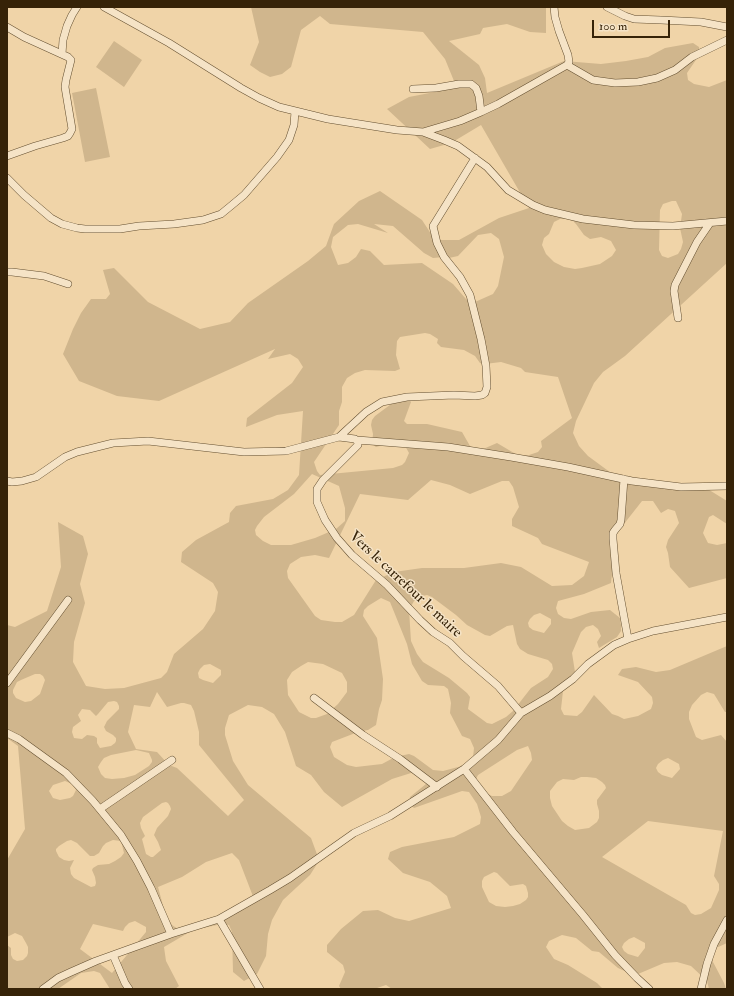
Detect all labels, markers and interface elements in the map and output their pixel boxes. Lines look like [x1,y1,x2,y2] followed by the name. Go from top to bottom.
[594,12,672,38] scale bar
[599,19,627,34] text: 100 m
[345,528,465,642] street label: Vers le carrefour le maire

